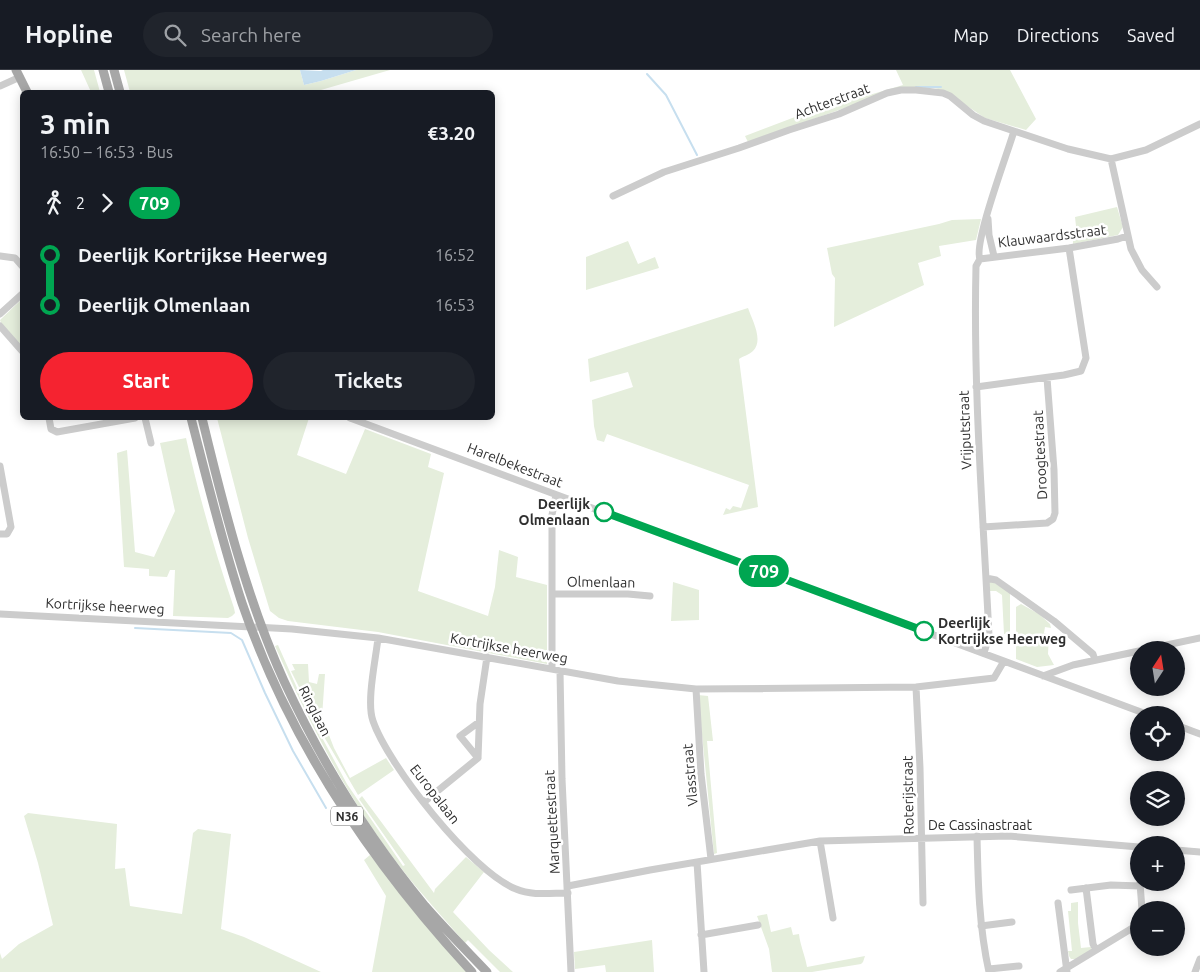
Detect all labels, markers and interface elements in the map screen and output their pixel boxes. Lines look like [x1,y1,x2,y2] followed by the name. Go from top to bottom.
[143,12,493,57] search box
[25,21,113,48] text: Hopline
[161,21,189,49] icon: search
[201,24,301,46] text: Search here
[953,25,989,45] text: Map
[1017,25,1099,45] text: Directions
[1127,25,1175,45] text: Saved
[792,80,872,122] street label: Achterstraat
[40,108,111,139] text: 3 min
[427,122,475,144] text: €3.20
[40,143,173,161] text: 16:50 – 16:53 · Bus
[40,189,68,217] icon: walk
[93,189,121,217] icon: forward
[139,193,170,213] text: 709
[76,194,85,212] text: 2
[997,221,1108,251] street label: Klauwaardsstraat
[78,244,328,266] text: Deerlijk Kortrijkse Heerweg
[435,246,475,264] text: 16:52
[78,294,250,316] text: Deerlijk Olmenlaan
[435,296,475,314] text: 16:53
[40,352,253,410] button: Start
[263,352,475,410] button: Tickets
[956,390,974,470] street label: Vrijputstraat
[1030,409,1050,500] street label: Droogtestraat
[465,439,565,491] street label: Harelbekestraat
[519,496,590,528] place label: Deerlijk Olmenlaan
[594,502,614,522] marker: Deerlijk Olmenlaan
[735,555,793,587] line badge: 709
[749,561,779,581] text: 709
[567,573,635,591] street label: Olmenlaan
[45,595,165,617] street label: Kortrijkse heerweg
[938,615,1066,647] place label: Deerlijk Kortrijkse Heerweg
[914,621,934,641] marker: Deerlijk Kortrijkse Heerweg
[449,630,569,666] street label: Kortrijkse heerweg
[1130,641,1185,696] north arrow
[1130,641,1185,956] map controls
[296,683,334,739] street label: Ringlaan
[1130,706,1185,761] button: locate
[679,743,701,807] street label: Vlasstraat
[899,755,917,835] street label: Roterijstraat
[407,761,463,827] street label: Europalaan
[541,769,563,874] street label: Marquettestraat
[1130,771,1185,826] button: layers
[331,806,363,826] road number: N36
[928,817,1033,833] street label: De Cassinastraat
[1130,836,1185,891] button: +
[1130,901,1185,956] button: −

